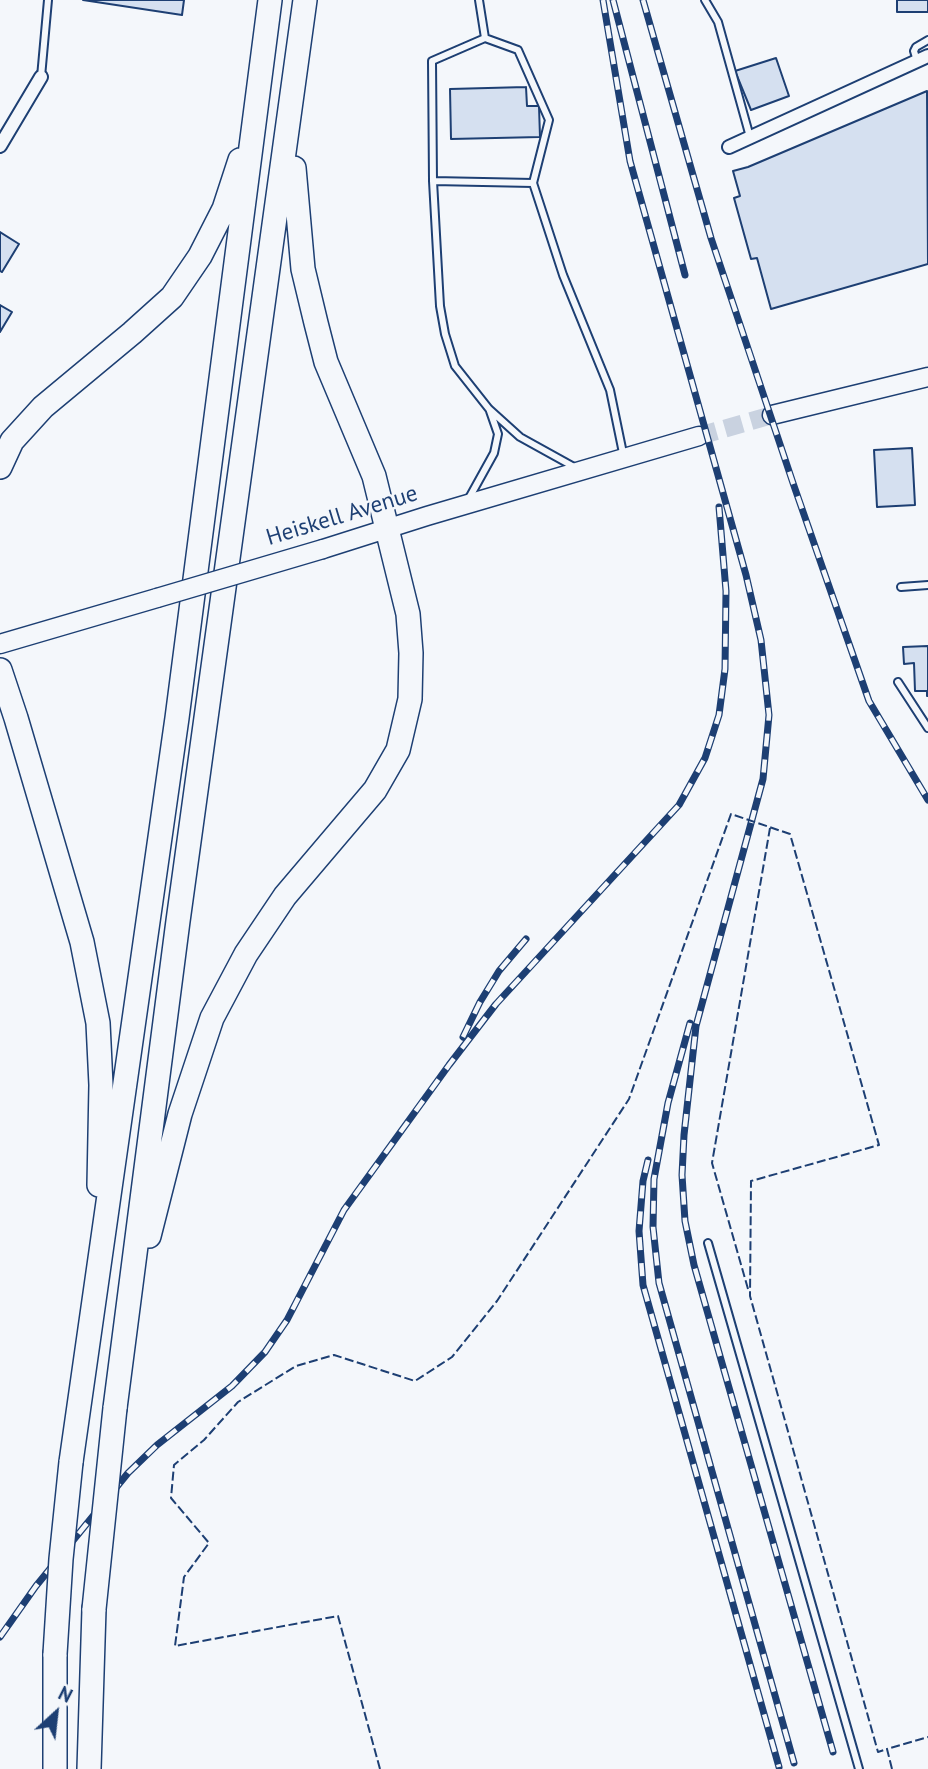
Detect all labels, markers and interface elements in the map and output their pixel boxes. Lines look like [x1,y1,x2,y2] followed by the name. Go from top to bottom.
[263,480,421,552] street label: Heiskell Avenue
[21,1678,91,1748] north arrow
[55,1681,77,1708] text: N

